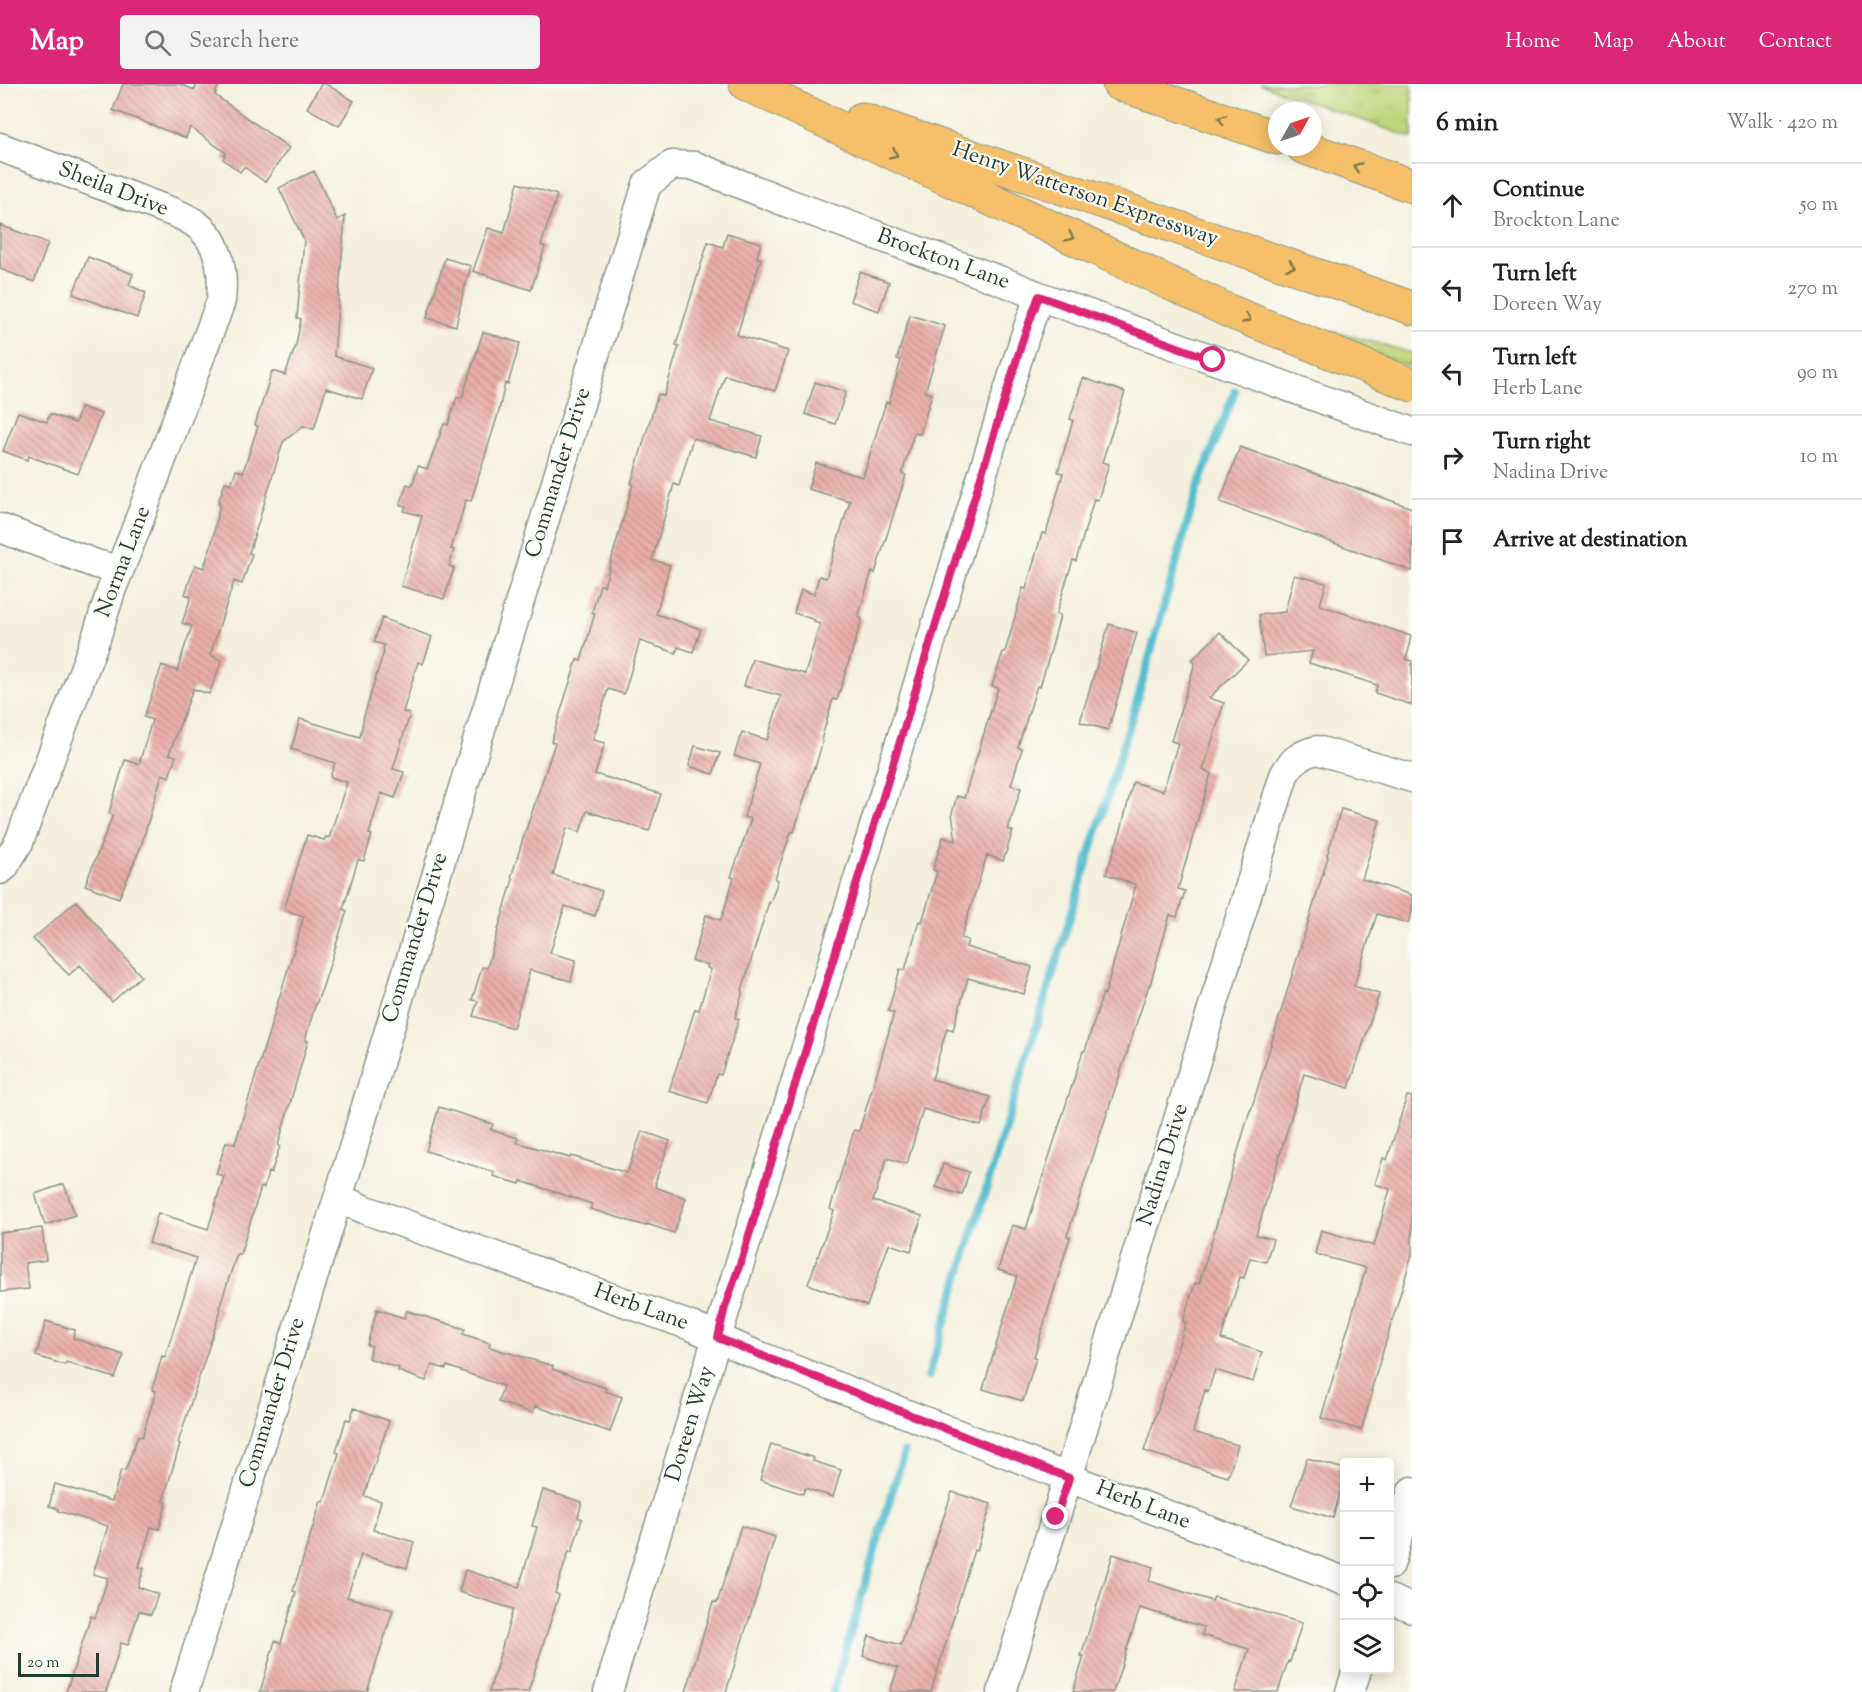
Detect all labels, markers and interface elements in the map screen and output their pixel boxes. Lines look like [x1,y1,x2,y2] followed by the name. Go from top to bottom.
[120,15,540,69] search box
[30,22,84,62] text: Map
[141,26,174,59] icon: search
[189,26,299,58] text: Search here
[1505,27,1560,57] text: Home
[1593,27,1634,57] text: Map
[1667,27,1726,57] text: About
[1759,27,1832,57] text: Contact
[1268,102,1322,156] north arrow
[1436,105,1499,142] text: 6 min
[1727,109,1838,138] text: Walk · 420 m
[1217,113,1228,126] one-way arrow
[948,134,1222,256] street label: Henry Watterson Expressway
[887,146,898,158] one-way arrow
[53,154,173,226] street label: Sheila Drive
[1352,161,1363,174] one-way arrow
[1493,175,1584,207] text: Continue
[1436,189,1469,222] icon: ahead
[1800,191,1838,220] text: 50 m
[1493,207,1620,236] text: Brockton Lane
[872,221,1014,299] street label: Brockton Lane
[1064,229,1075,241] one-way arrow
[1285,259,1295,272] one-way arrow
[1493,259,1576,291] text: Turn left
[1436,273,1469,306] icon: left
[1788,275,1838,304] text: 270 m
[1493,291,1602,320] text: Doreen Way
[1241,312,1252,324] one-way arrow
[1493,343,1576,375] text: Turn left
[1199,346,1225,372] route start
[1436,357,1469,390] icon: left
[1797,359,1838,388] text: 90 m
[1493,375,1583,404] text: Herb Lane
[518,384,600,562] street label: Commander Drive
[1493,427,1590,459] text: Turn right
[1436,441,1469,474] icon: right
[1800,443,1838,472] text: 10 m
[1493,459,1608,488] text: Nadina Drive
[88,502,160,622] street label: Norma Lane
[1436,525,1469,558] icon: arrive
[1493,525,1688,557] text: Arrive at destination
[375,849,457,1027] street label: Commander Drive
[1130,1100,1198,1230] street label: Nadina Drive
[589,1276,693,1340] street label: Herb Lane
[232,1314,314,1492] street label: Commander Drive
[658,1362,724,1486] street label: Doreen Way
[1340,1458,1394,1674] map controls
[1340,1458,1394,1512] button: +
[1091,1473,1195,1539] street label: Herb Lane
[1042,1503,1068,1529] route end
[1340,1512,1394,1566] button: −
[1340,1566,1394,1620] button: locate
[1340,1620,1394,1674] button: layers
[18,1650,99,1678] scale bar
[27,1652,60,1675] text: 20 m

